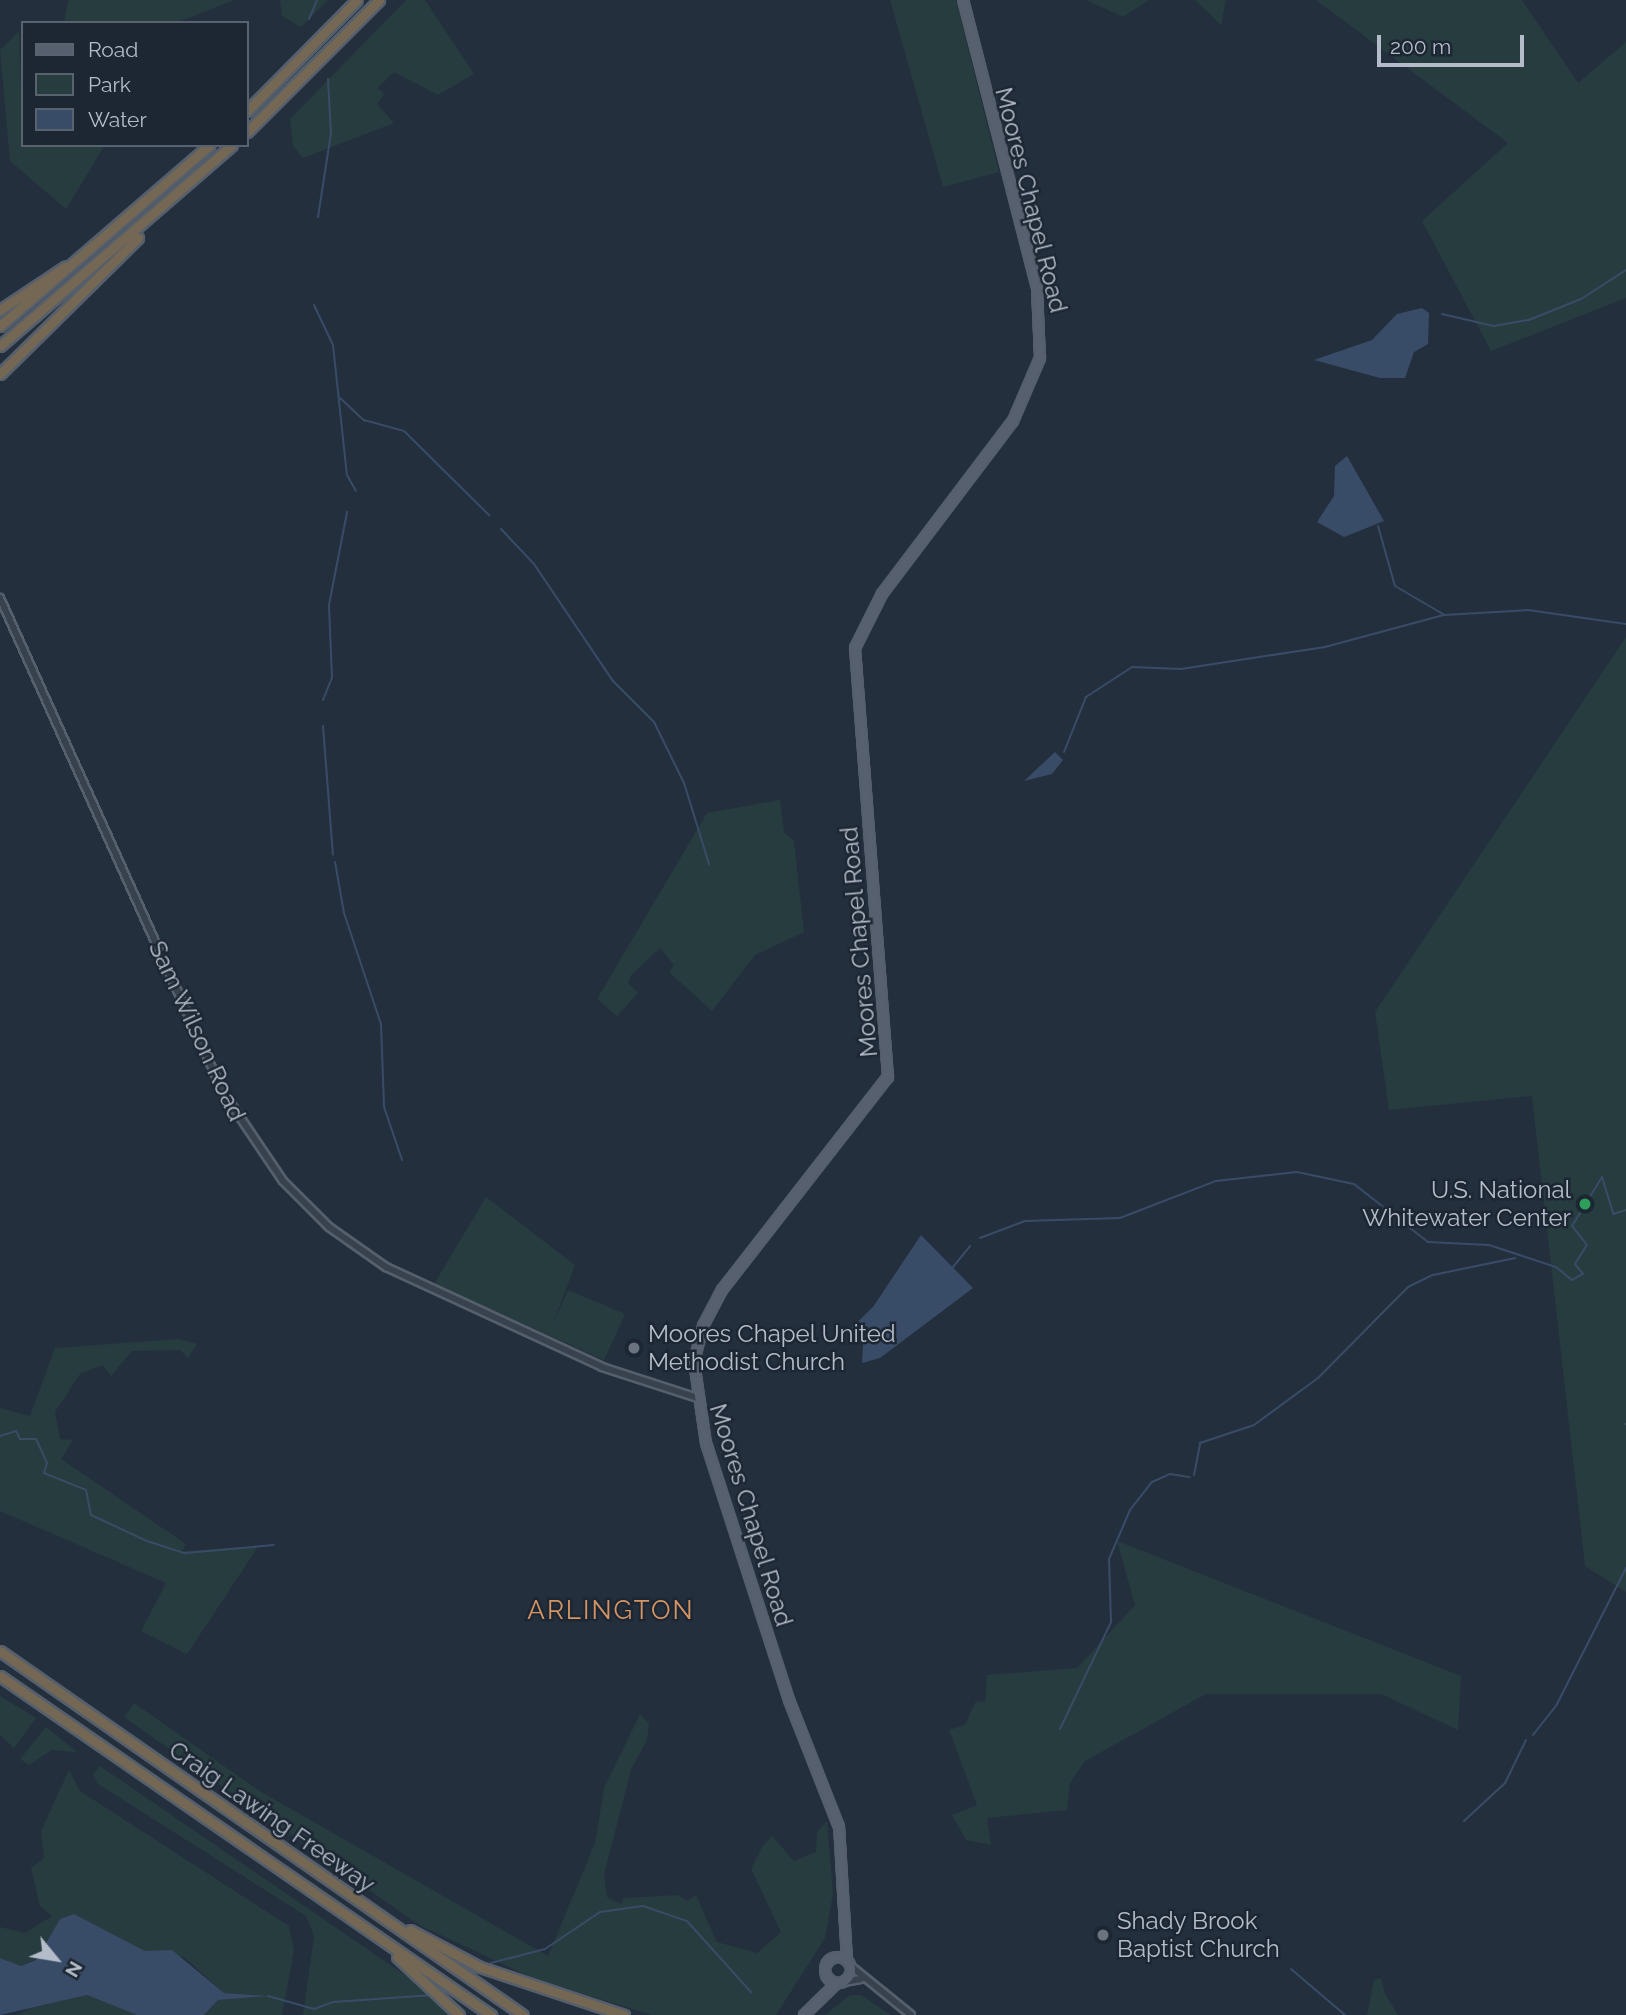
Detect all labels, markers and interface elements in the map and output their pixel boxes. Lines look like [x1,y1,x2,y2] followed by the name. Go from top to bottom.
[21,21,248,147] legend
[1381,21,1528,65] scale bar
[1390,34,1451,59] text: 200 m
[88,37,138,62] text: Road
[88,72,131,97] text: Park
[989,84,1073,316] street label: Moores Chapel Road
[88,107,147,132] text: Water
[835,825,883,1059] street label: Moores Chapel Road
[142,936,252,1126] street label: Sam Wilson Road
[1362,1176,1571,1232] place label: U.S. National Whitewater Center
[1577,1196,1593,1212] marker: U.S. National Whitewater Center
[648,1320,896,1376] place label: Moores Chapel United Methodist Church
[626,1340,642,1356] marker: Moores Chapel United Methodist Church
[703,1400,799,1630] street label: Moores Chapel Road
[528,1595,694,1627] district label: ARLINGTON
[164,1735,380,1899] street label: Craig Lawing Freeway
[1117,1907,1280,1963] place label: Shady Brook Baptist Church
[21,1924,91,1994] north arrow
[1095,1927,1111,1943] marker: Shady Brook Baptist Church
[61,1958,87,1981] text: N

